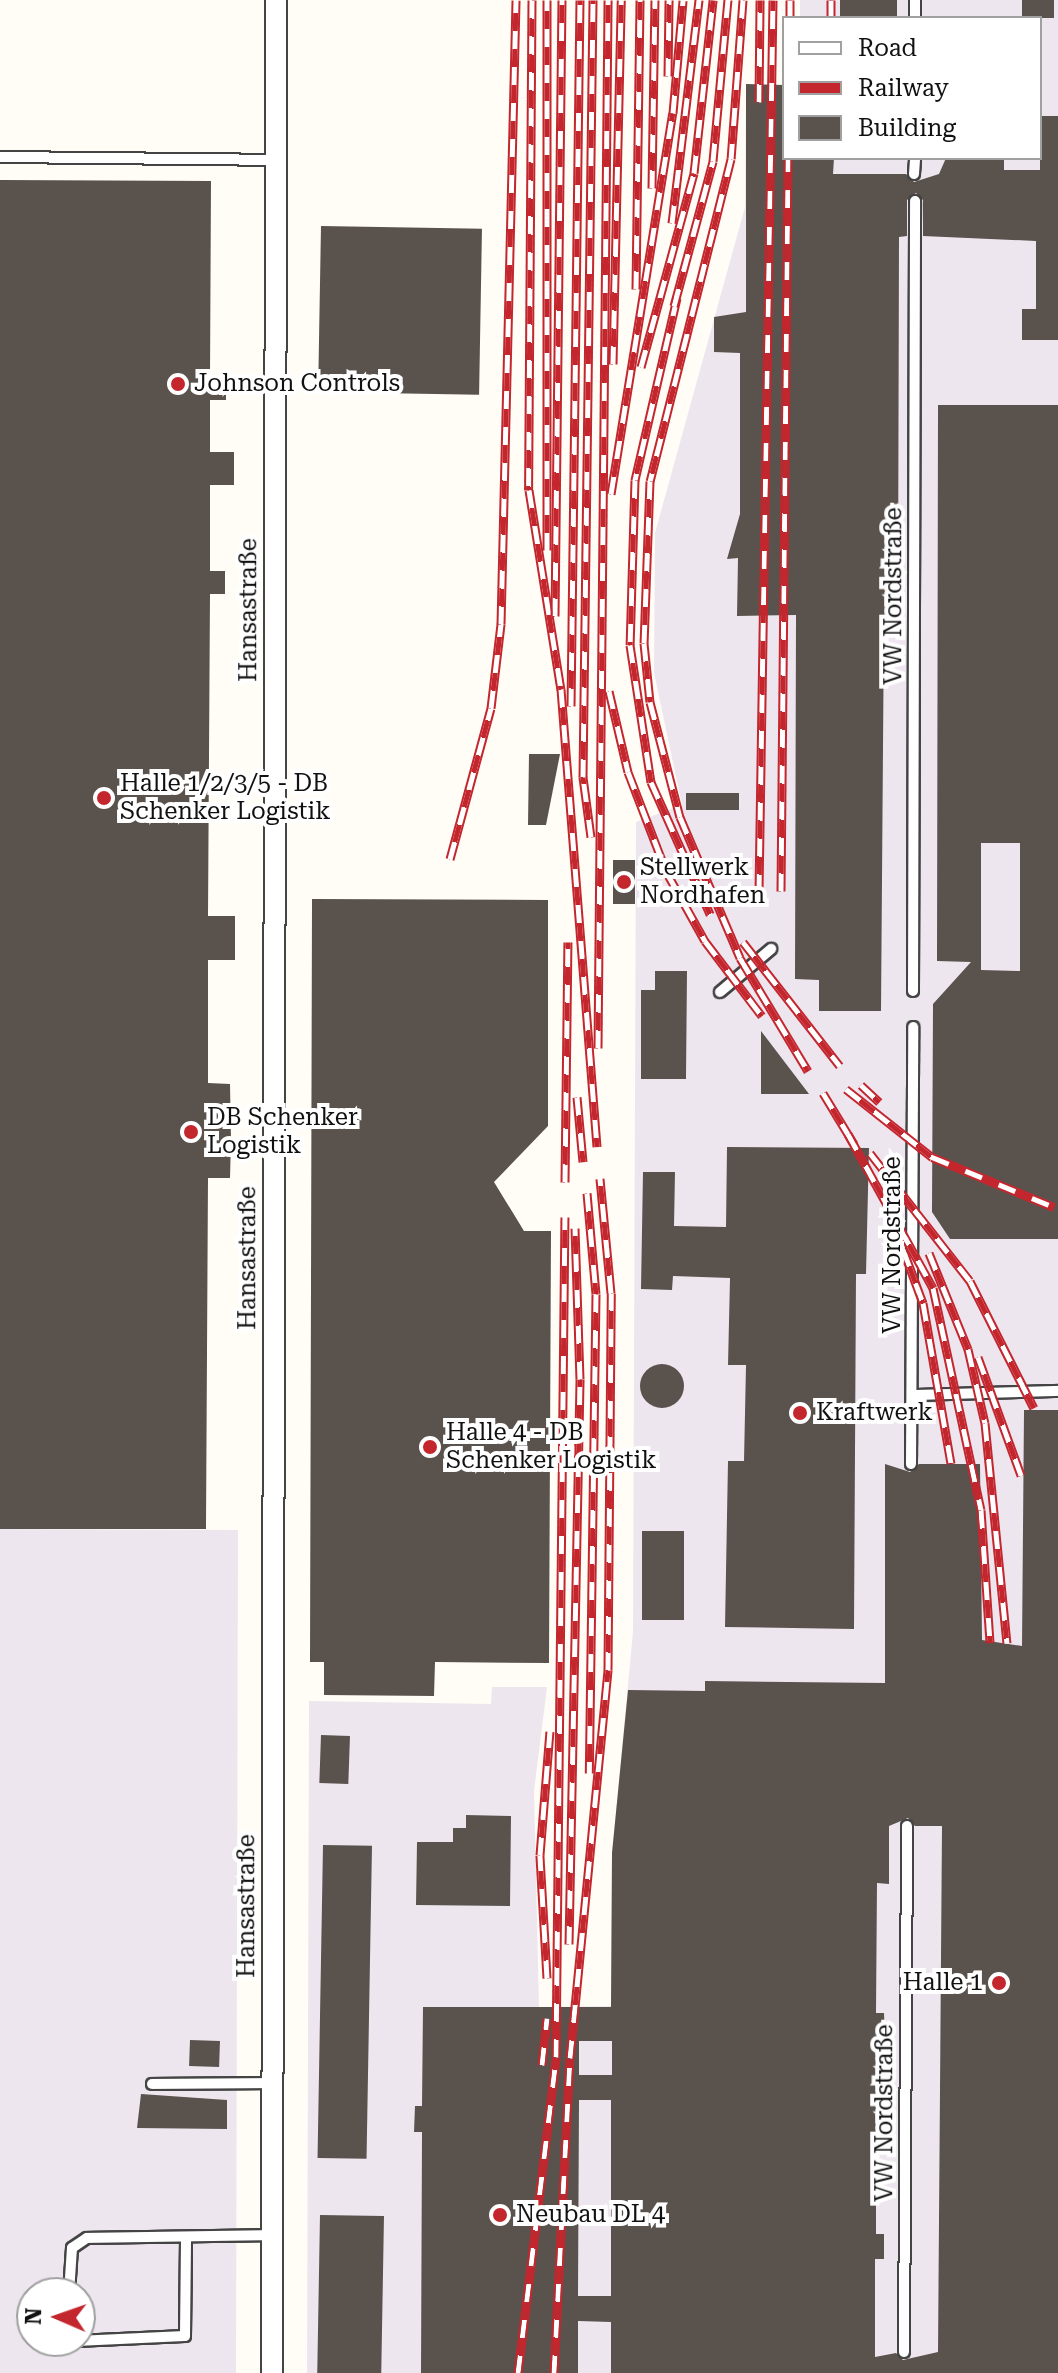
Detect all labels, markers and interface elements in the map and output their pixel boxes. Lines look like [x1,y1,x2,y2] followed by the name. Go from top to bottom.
[782,16,1042,160] legend
[858,34,917,62] text: Road
[858,74,949,102] text: Railway
[858,114,956,142] text: Building
[194,370,400,398] place label: Johnson Controls
[169,375,187,393] marker: Johnson Controls
[880,507,908,685] street label: VW Nordstraße
[235,538,263,682] street label: Hansastraße
[120,770,330,826] place label: Halle 1/2/3/5 - DB Schenker Logistik
[95,789,113,807] marker: Halle 1/2/3/5 - DB Schenker Logistik
[640,854,765,910] place label: Stellwerk Nordhafen
[615,873,633,891] marker: Stellwerk Nordhafen
[207,1104,358,1160] place label: DB Schenker Logistik
[182,1123,200,1141] marker: DB Schenker Logistik
[879,1156,907,1334] street label: VW Nordstraße
[234,1186,262,1330] street label: Hansastraße
[816,1399,933,1427] place label: Kraftwerk
[791,1404,809,1422] marker: Kraftwerk
[446,1419,656,1475] place label: Halle 4 - DB Schenker Logistik
[421,1438,439,1456] marker: Halle 4 - DB Schenker Logistik
[233,1834,261,1978] street label: Hansastraße
[903,1969,983,1997] place label: Halle 1
[990,1974,1008,1992] marker: Halle 1
[871,2024,899,2202] street label: VW Nordstraße
[516,2201,665,2229] place label: Neubau DL 4
[491,2206,509,2224] marker: Neubau DL 4
[16,2277,96,2357] north arrow
[21,2307,46,2325] text: N

